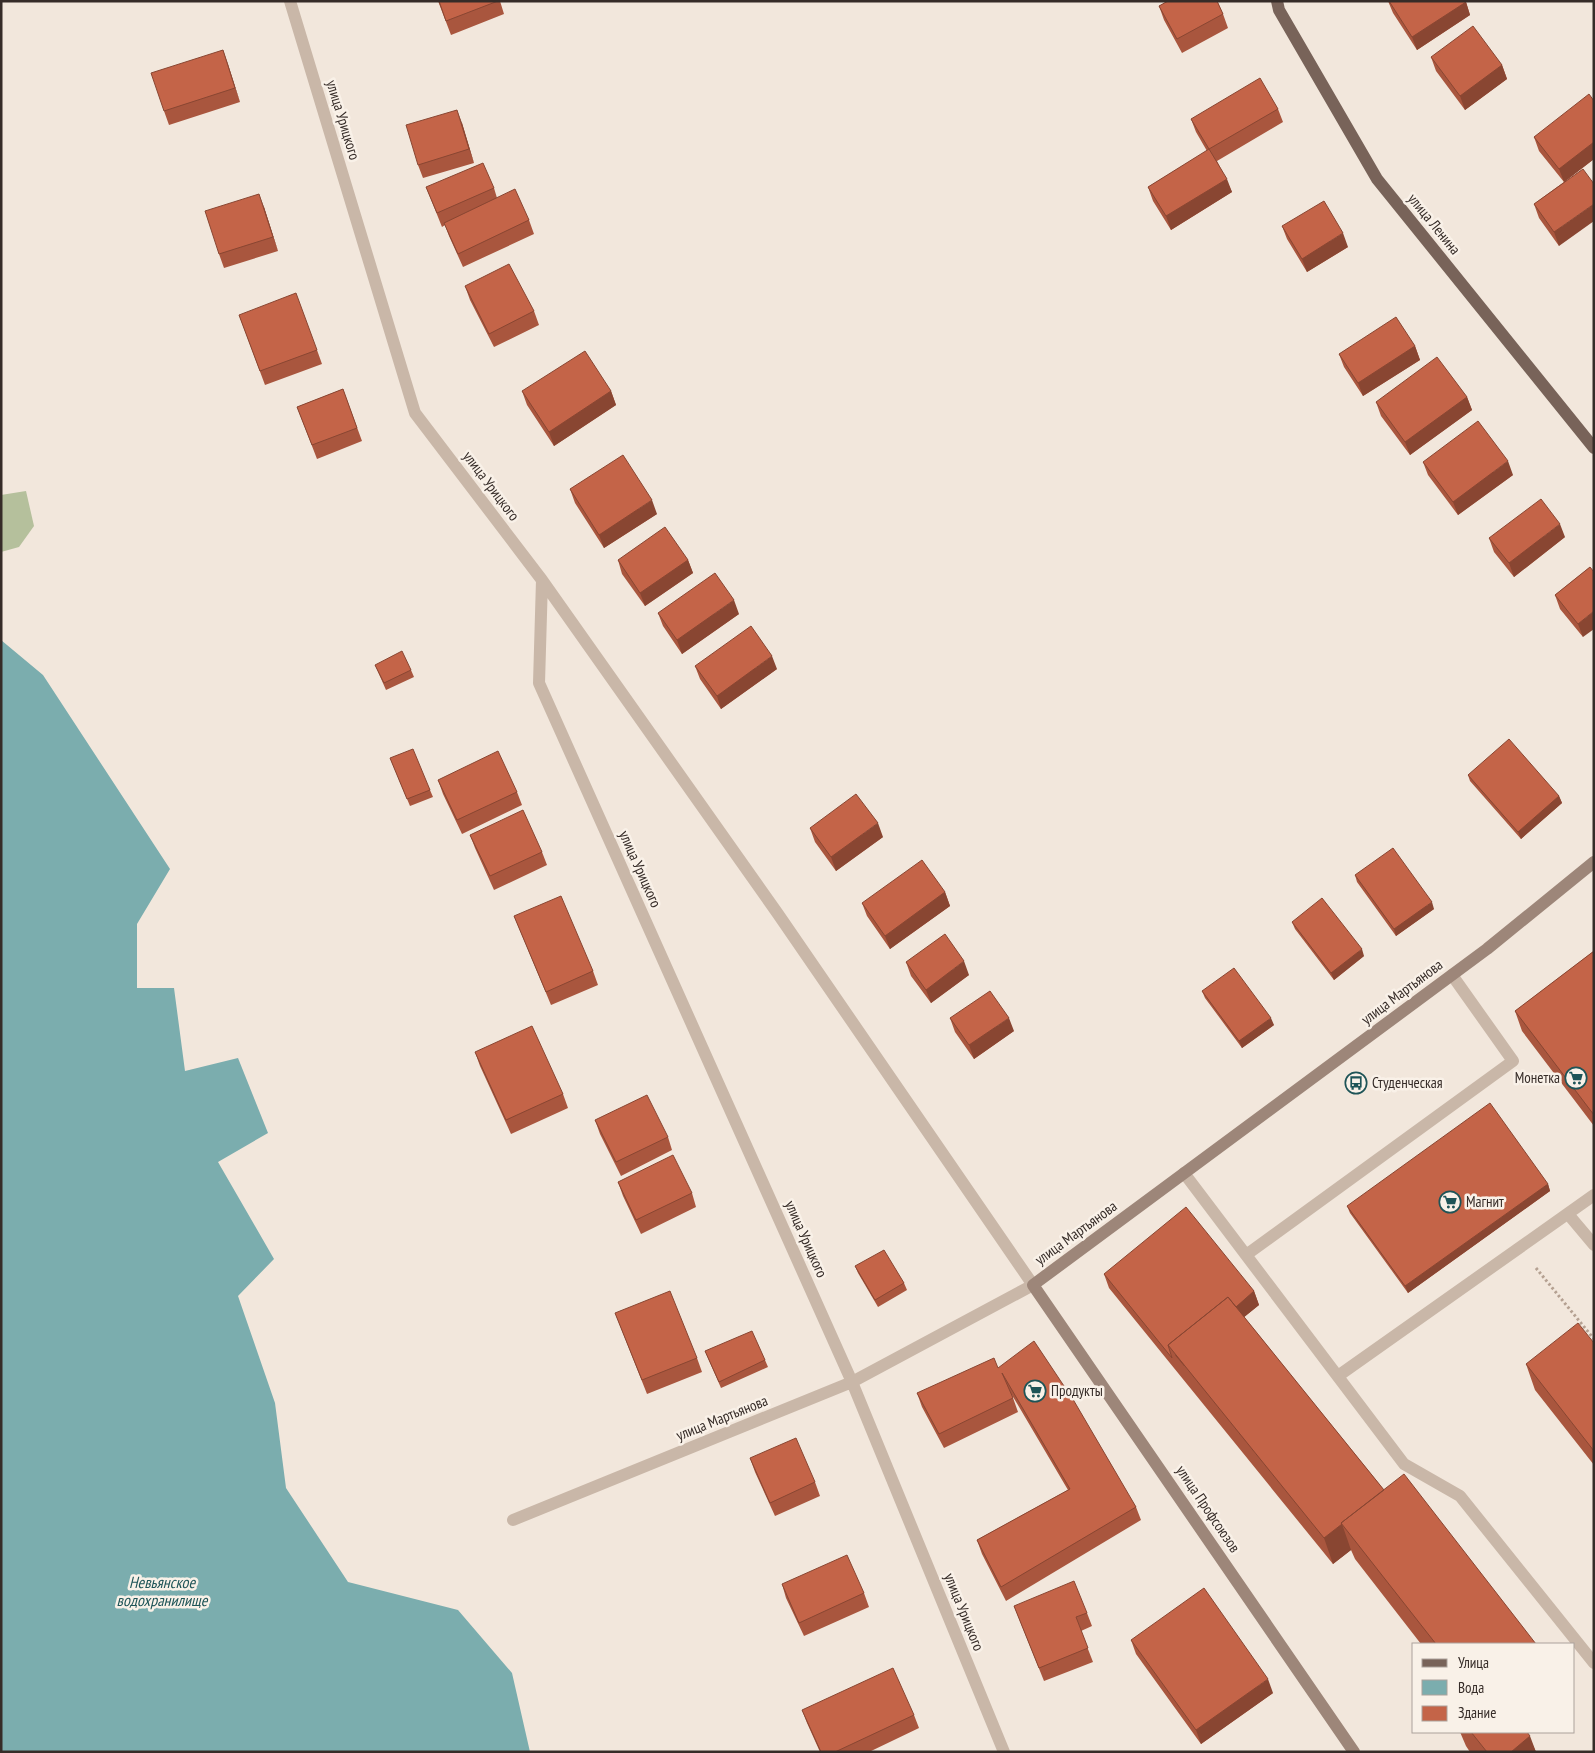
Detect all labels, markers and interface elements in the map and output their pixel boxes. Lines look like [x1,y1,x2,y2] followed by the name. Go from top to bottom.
[322,78,365,162] street label: улица Урицкого
[1404,189,1465,258] street label: улица Ленина
[459,447,524,524] street label: улица Урицкого
[615,827,666,910] street label: улица Урицкого
[1357,955,1446,1028] street label: улица Мартьянова
[1564,1066,1588,1090] supermarket icon: Монетка
[1515,1068,1560,1087] place label: Монетка
[1344,1071,1368,1095] bus stop icon: Студенческая
[1372,1073,1443,1092] place label: Студенческая
[1438,1190,1462,1214] supermarket icon: Магнит
[1466,1192,1504,1211] place label: Магнит
[1031,1196,1121,1269] street label: улица Мартьянова
[781,1197,832,1280] street label: улица Урицкого
[1023,1379,1047,1403] supermarket icon: Продукты
[1051,1381,1103,1400] place label: Продукты
[673,1391,770,1445] street label: улица Мартьянова
[1172,1461,1245,1556] street label: улица Профсоюзов
[940,1570,989,1654] street label: улица Урицкого
[117,1572,209,1610] water label: Невьянское водохранилище
[1412,1643,1575,1733] legend
[1458,1653,1489,1672] text: Улица
[1458,1678,1484,1697] text: Вода
[1458,1703,1496,1722] text: Здание

